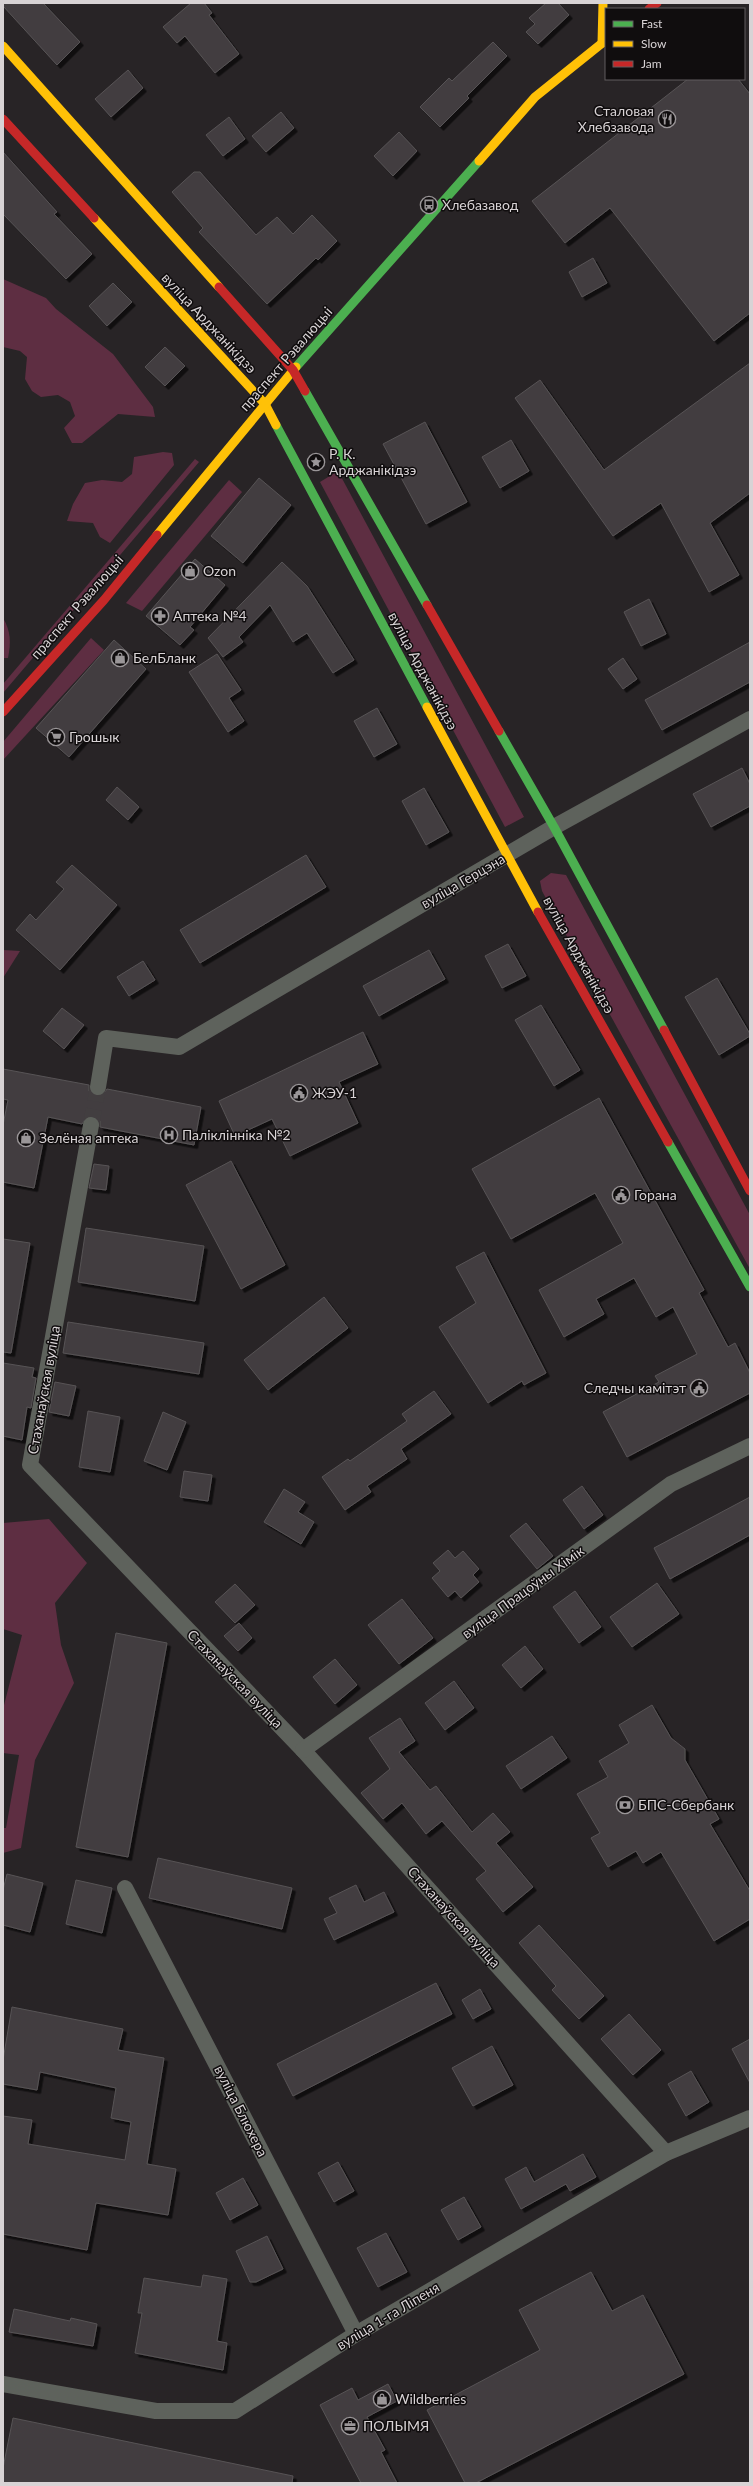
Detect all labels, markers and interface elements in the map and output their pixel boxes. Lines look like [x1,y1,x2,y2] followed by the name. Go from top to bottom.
[605,8,745,80] legend
[641,16,663,31] text: Fast
[641,36,667,51] text: Slow
[641,56,662,71] text: Jam
[578,102,654,135] place label: Сталовая Хлебзавода
[657,109,677,129] restaurant icon: Сталовая Хлебзавода
[419,195,439,215] bus stop icon: Хлебазавод
[442,196,519,213] place label: Хлебазавод
[158,269,260,377] street label: вуліца Арджанікідзэ
[236,303,336,414] street label: праспект Рэвалюцыі
[329,445,416,478] place label: Р. К. Арджанікідзэ
[306,452,326,472] place icon: Р. К. Арджанікідзэ
[27,551,127,662] street label: праспект Рэвалюцыі
[180,561,200,581] shop icon: Ozon
[203,562,236,579] place label: Ozon
[150,606,170,626] pharmacy icon: Аптека №4
[173,607,247,624] place label: Аптека №4
[385,609,462,733] street label: вуліца Арджанікідзэ
[110,648,130,668] shop icon: БелБланк
[133,649,197,666] place label: БелБланк
[46,727,66,747] supermarket icon: Грошык
[69,728,120,745] place label: Грошык
[418,850,508,912] street label: вуліца Герцэна
[540,893,619,1016] street label: вуліца Арджанікідзэ
[289,1083,309,1103] public building icon: ЖЭУ-1
[312,1084,357,1101] place label: ЖЭУ-1
[159,1125,179,1145] hospital icon: Паліклінніка №2
[182,1126,291,1143] place label: Паліклінніка №2
[16,1128,36,1148] shop icon: Зелёная аптека
[39,1129,139,1146] place label: Зелёная аптека
[611,1185,631,1205] public building icon: Горана
[634,1186,677,1203] place label: Горана
[24,1324,63,1456] street label: Стаханаўская вуліца
[689,1378,709,1398] public building icon: Следчы камітэт
[584,1379,686,1396] place label: Следчы камітэт
[458,1541,588,1642] street label: вуліца Працоўны Хімік
[184,1626,287,1731] street label: Стаханаўская вуліца
[615,1795,635,1815] bank icon: БПС-Сбербанк
[638,1796,735,1813] place label: БПС-Сбербанк
[404,1863,504,1971] street label: Стаханаўская вуліца
[211,2062,272,2159] street label: вуліца Блюхера
[333,2278,442,2353] street label: вуліца 1-га Ліпеня
[372,2389,392,2409] shop icon: Wildberries
[395,2390,466,2407] place label: Wildberries
[340,2416,360,2436] office icon: ПОЛЫМЯ
[363,2417,429,2434] place label: ПОЛЫМЯ

